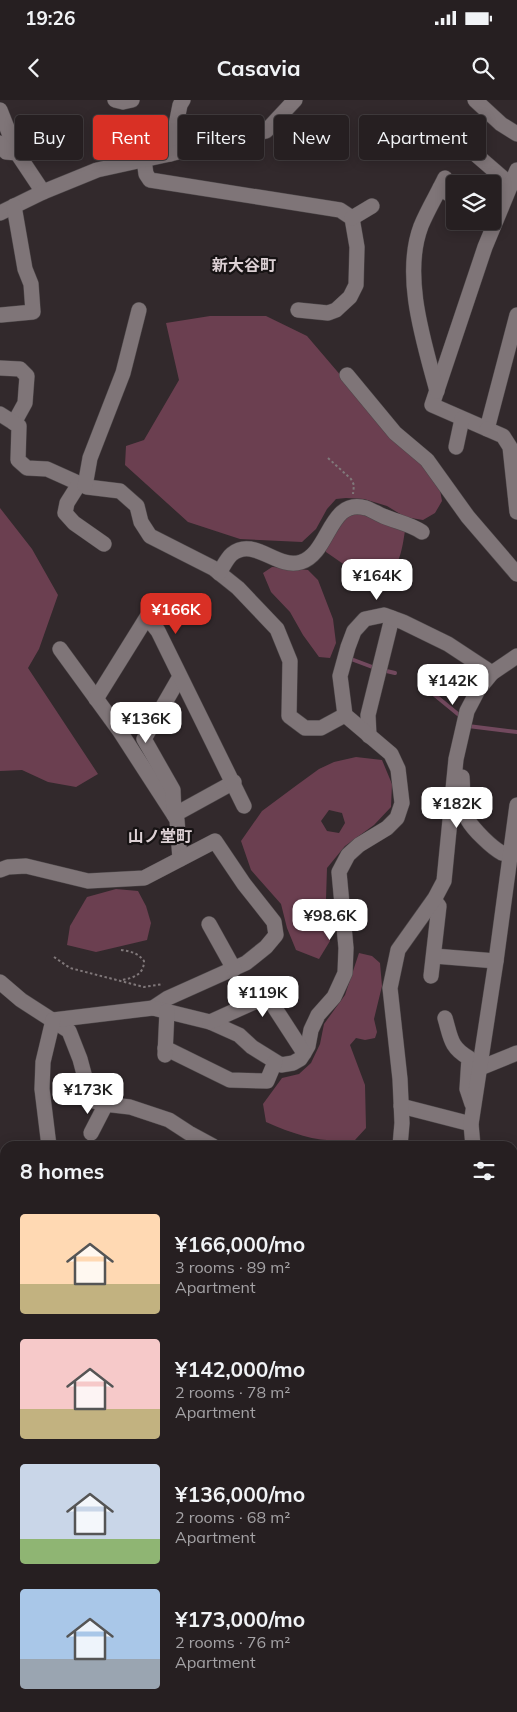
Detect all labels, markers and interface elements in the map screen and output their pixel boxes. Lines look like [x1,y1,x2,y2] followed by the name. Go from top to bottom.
[25,6,75,30] text: 19:26
[20,54,48,82] icon: back
[216,54,301,82] text: Casavia
[469,54,497,82] icon: search
[15,115,83,160] chip: Buy
[93,115,168,160] chip: Rent
[178,115,264,160] chip: Filters
[274,115,349,160] chip: New
[359,115,486,160] chip: Apartment
[446,175,501,230] map controls
[446,175,501,230] button: layers
[212,255,276,275] district label: 新大谷町
[342,558,412,601] pin: ¥164K
[352,565,402,585] text: ¥164K
[141,592,211,635] pin: ¥166K
[151,599,201,619] text: ¥166K
[418,664,488,706] pin: ¥142K
[428,670,478,690] text: ¥142K
[111,702,181,744] pin: ¥136K
[121,708,171,728] text: ¥136K
[422,786,492,829] pin: ¥182K
[432,793,482,813] text: ¥182K
[128,826,192,846] district label: 山ノ堂町
[289,898,371,941] pin: ¥98.6K
[303,905,357,925] text: ¥98.6K
[228,976,298,1018] pin: ¥119K
[238,982,288,1002] text: ¥119K
[53,1072,123,1115] pin: ¥173K
[63,1079,113,1099] text: ¥173K
[470,1157,498,1185] icon: filters
[20,1158,104,1184] text: 8 homes
[175,1231,305,1257] text: ¥166,000/mo
[60,1234,120,1294] icon: home
[175,1257,290,1277] text: 3 rooms · 89 m²
[175,1277,256,1297] text: Apartment
[175,1356,305,1382] text: ¥142,000/mo
[60,1359,120,1419] icon: home
[175,1382,290,1402] text: 2 rooms · 78 m²
[175,1402,256,1422] text: Apartment
[175,1481,305,1507] text: ¥136,000/mo
[60,1484,120,1544] icon: home
[175,1507,290,1527] text: 2 rooms · 68 m²
[175,1527,256,1547] text: Apartment
[175,1606,305,1632] text: ¥173,000/mo
[60,1609,120,1669] icon: home
[175,1632,290,1652] text: 2 rooms · 76 m²
[175,1652,256,1672] text: Apartment

